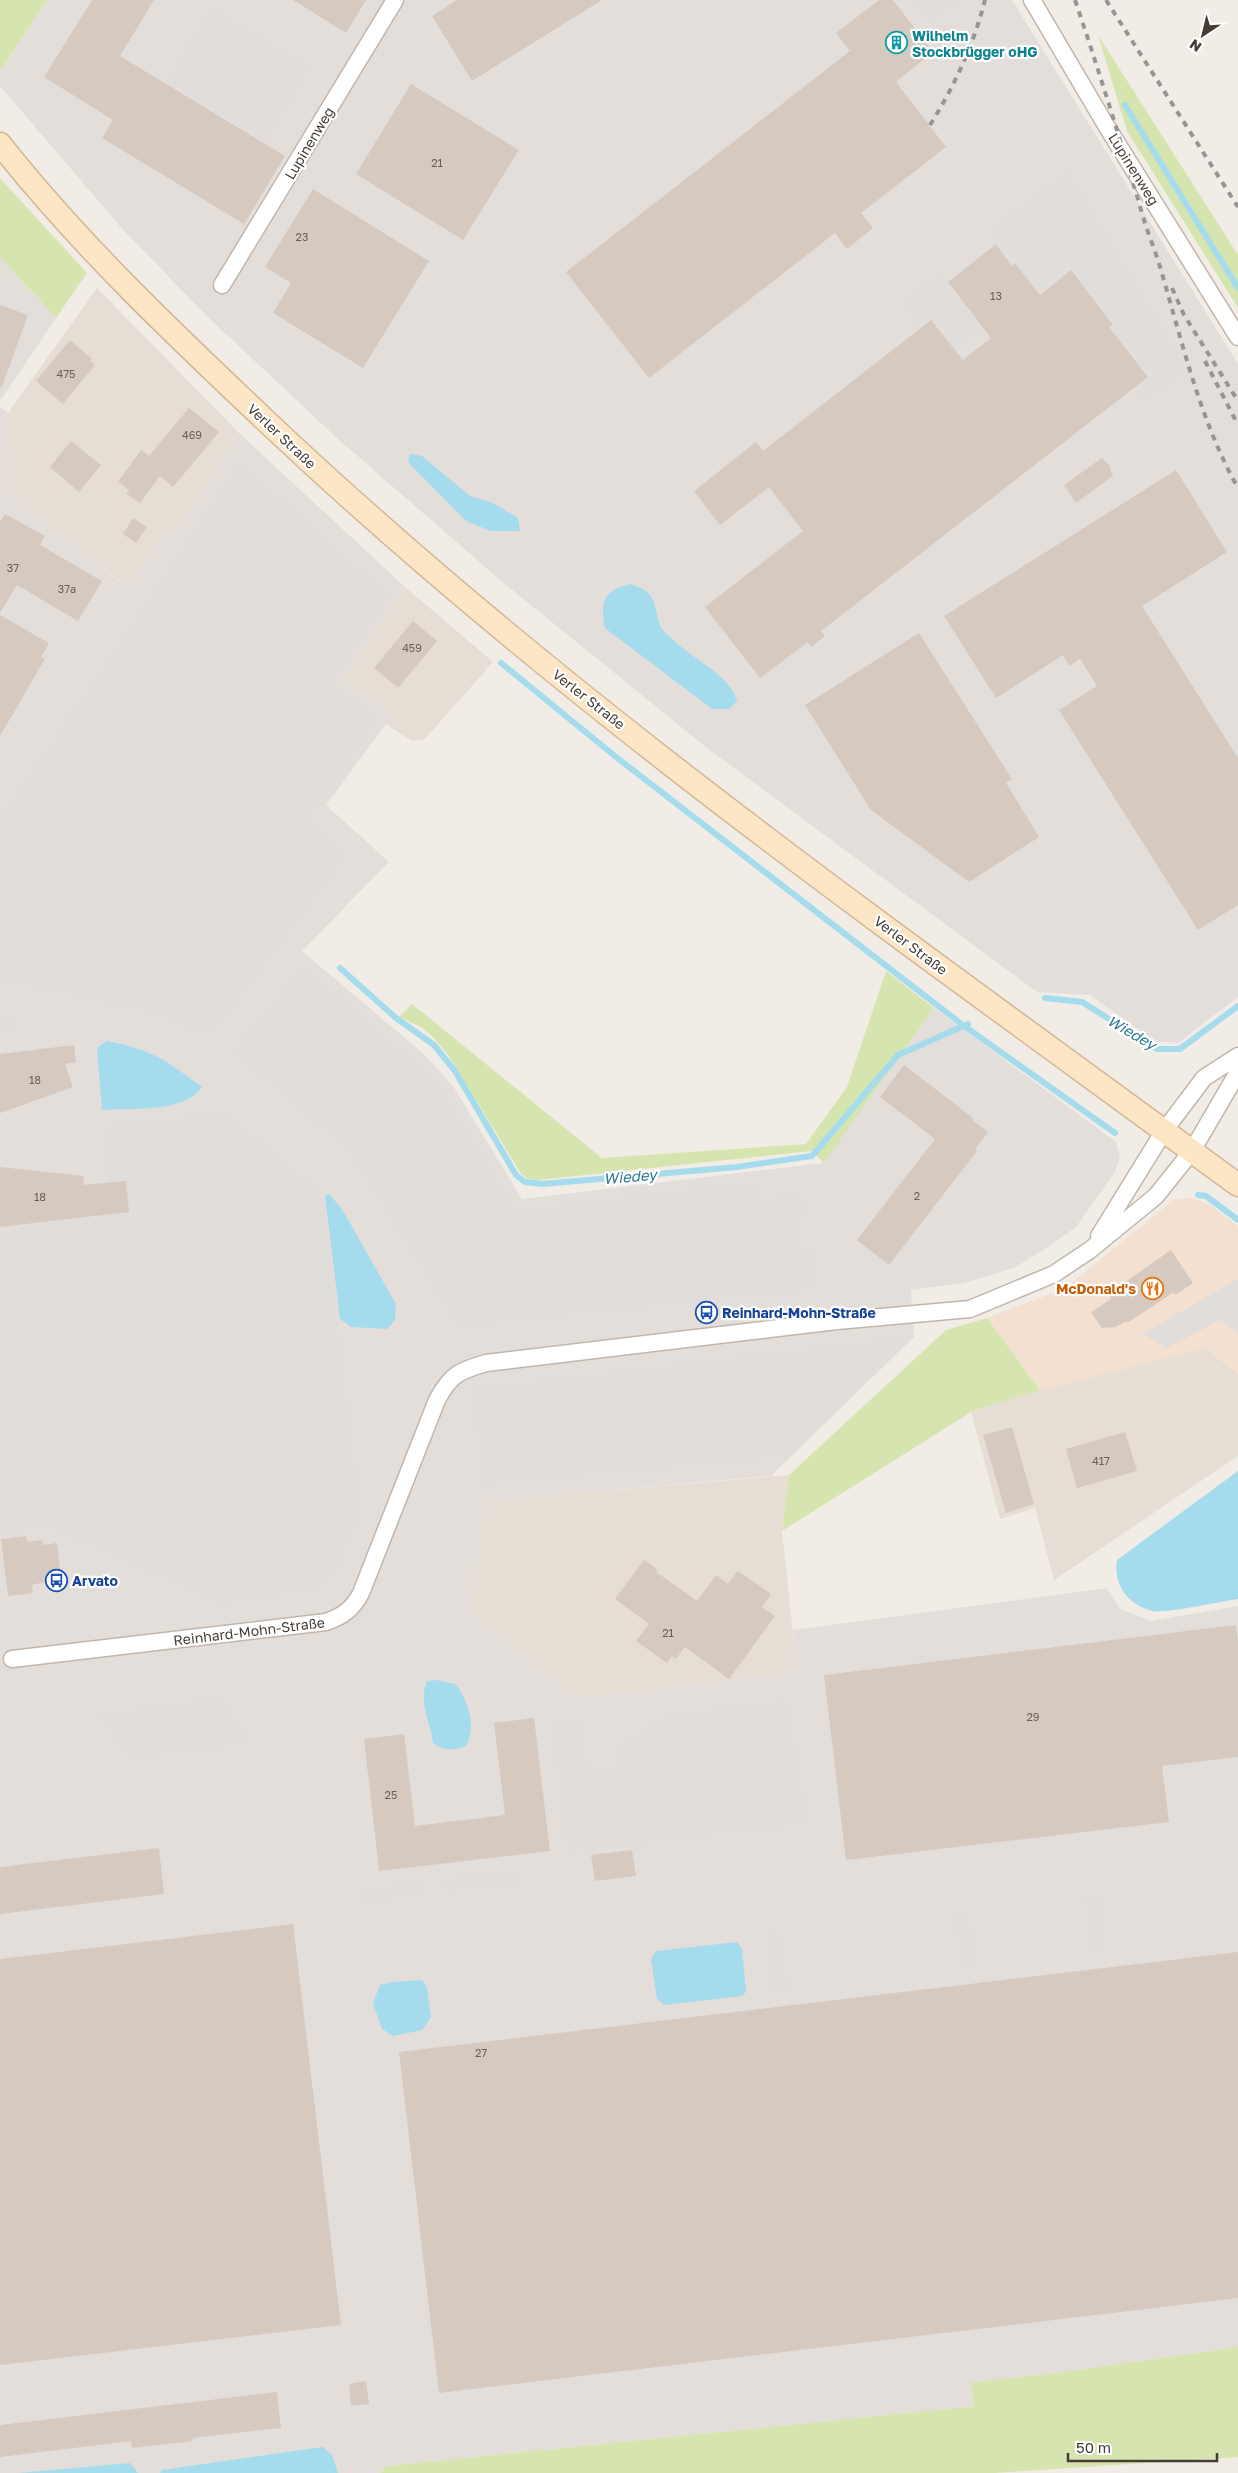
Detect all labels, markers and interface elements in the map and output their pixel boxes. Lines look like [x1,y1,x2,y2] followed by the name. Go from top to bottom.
[1178,10,1228,60] north arrow
[912,27,1038,60] place label: Wilhelm Stockbrügger oHG
[884,31,908,55] building icon: Wilhelm Stockbrügger oHG
[1186,36,1204,56] text: N
[281,104,337,182] street label: Lupinenweg
[1105,130,1163,208] street label: Lupinenweg
[431,156,443,169] house number: 21
[296,230,308,243] house number: 23
[990,289,1002,302] house number: 13
[57,367,75,380] house number: 475
[244,400,320,472] street label: Verler Straße
[182,428,202,441] house number: 469
[7,561,19,574] house number: 37
[58,582,76,595] house number: 37a
[402,641,422,654] house number: 459
[549,665,629,733] street label: Verler Straße
[871,912,951,978] street label: Verler Straße
[1104,1011,1162,1055] water label: Wiedey
[29,1073,41,1086] house number: 18
[603,1164,660,1188] water label: Wiedey
[914,1189,920,1202] house number: 2
[34,1190,46,1203] house number: 18
[1140,1276,1164,1300] restaurant icon: McDonald's
[1056,1280,1136,1297] place label: McDonald's
[694,1300,718,1324] bus stop icon: Reinhard-Mohn-Straße
[722,1304,876,1321] place label: Reinhard-Mohn-Straße
[1092,1454,1110,1467] house number: 417
[44,1568,68,1592] bus stop icon: Arvato
[72,1572,118,1589] place label: Arvato
[172,1613,326,1649] street label: Reinhard-Mohn-Straße
[662,1626,674,1639] house number: 21
[1026,1710,1040,1723] house number: 29
[385,1788,397,1801] house number: 25
[475,2046,487,2059] house number: 27
[1068,2430,1217,2462] scale bar
[1076,2438,1111,2456] text: 50 m

